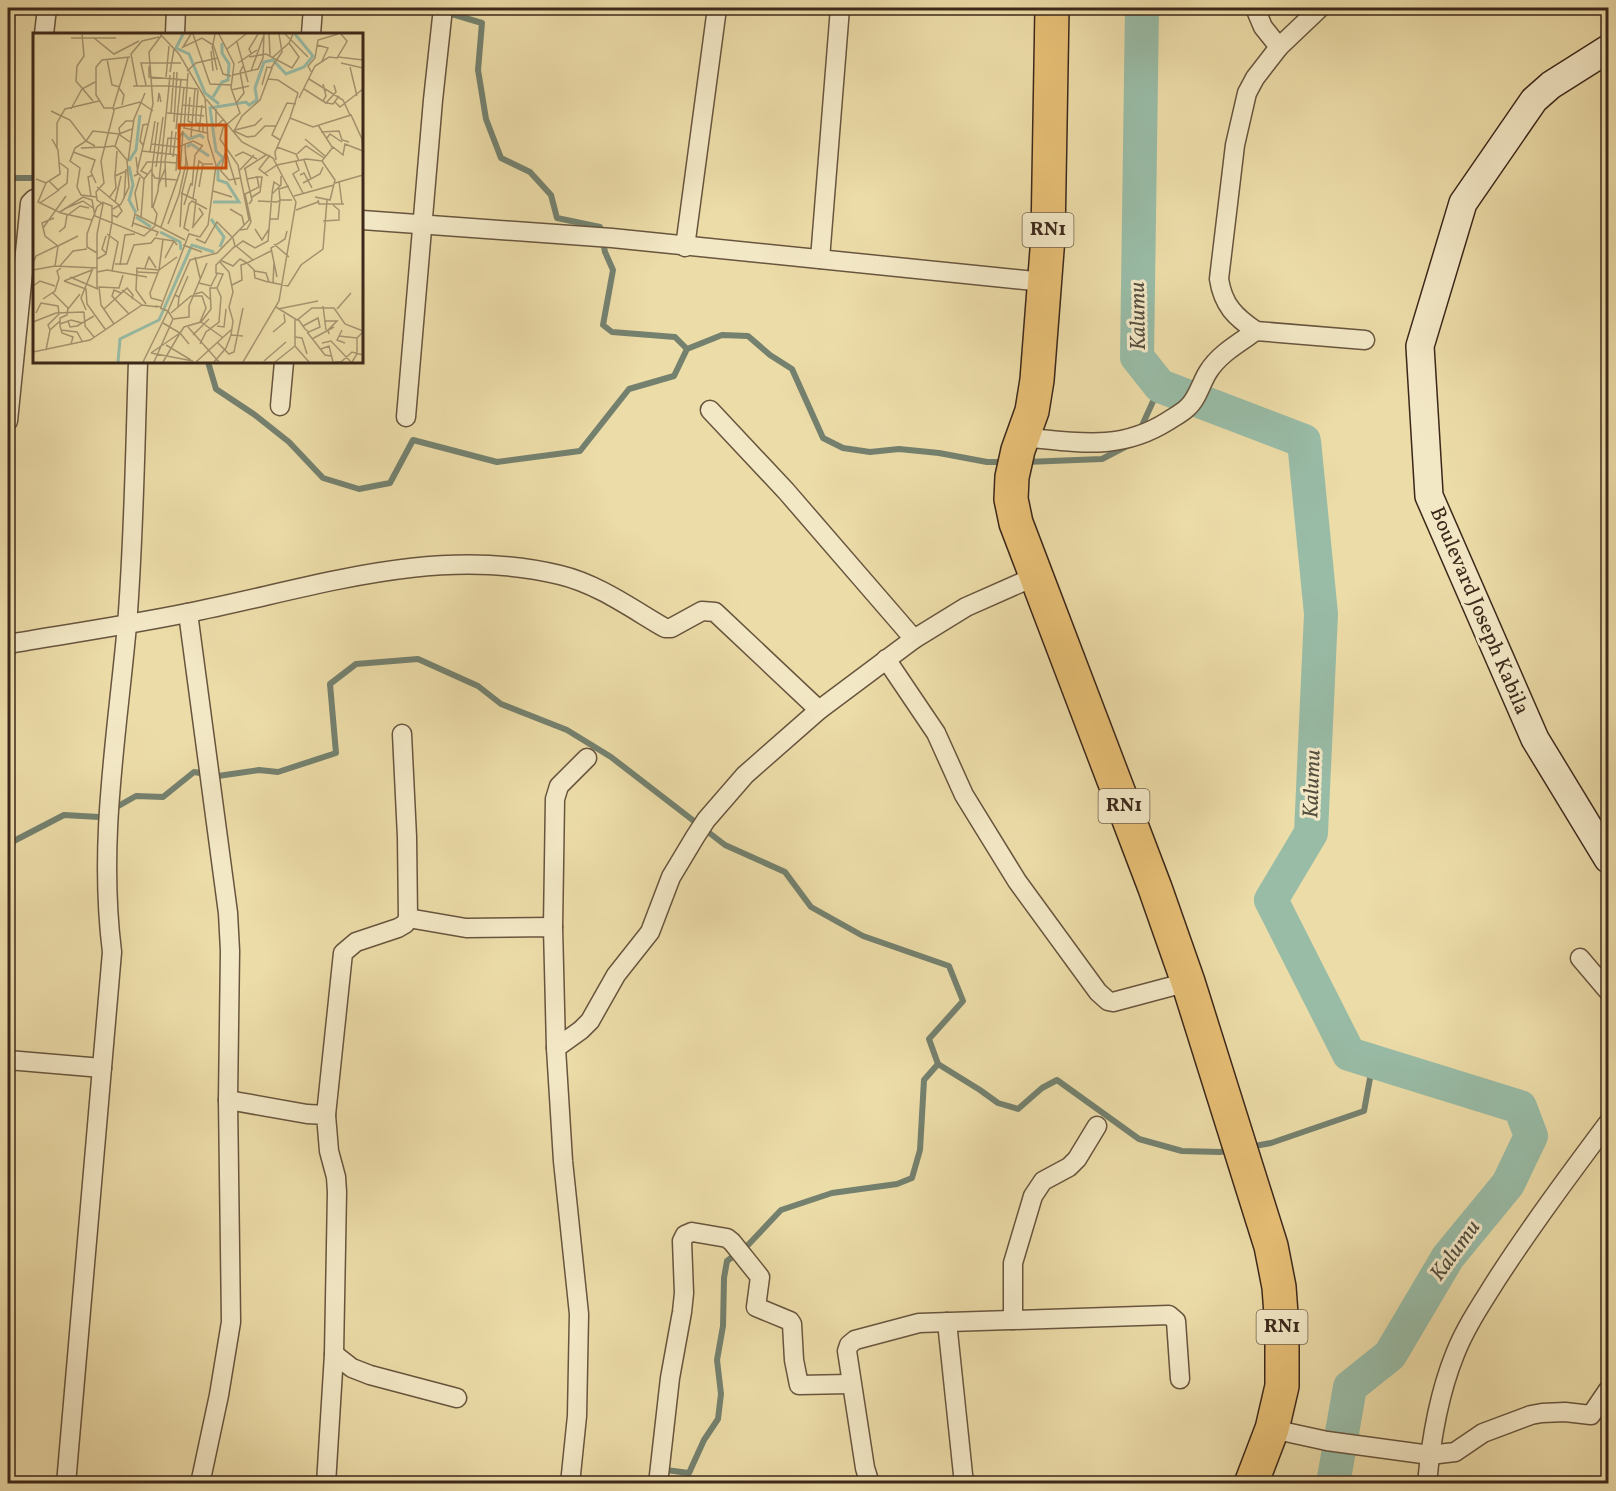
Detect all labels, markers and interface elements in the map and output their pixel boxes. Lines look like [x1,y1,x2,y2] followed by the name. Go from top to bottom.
[33,33,363,363] inset map
[1022,213,1074,247] road number: RN1
[1123,281,1155,351] water label: Kalumu
[1422,503,1536,719] street label: Boulevard Joseph Kabila
[1296,749,1330,819] water label: Kalumu
[1098,789,1150,823] road number: RN1
[1423,1214,1489,1288] water label: Kalumu
[1256,1310,1308,1344] road number: RN1

